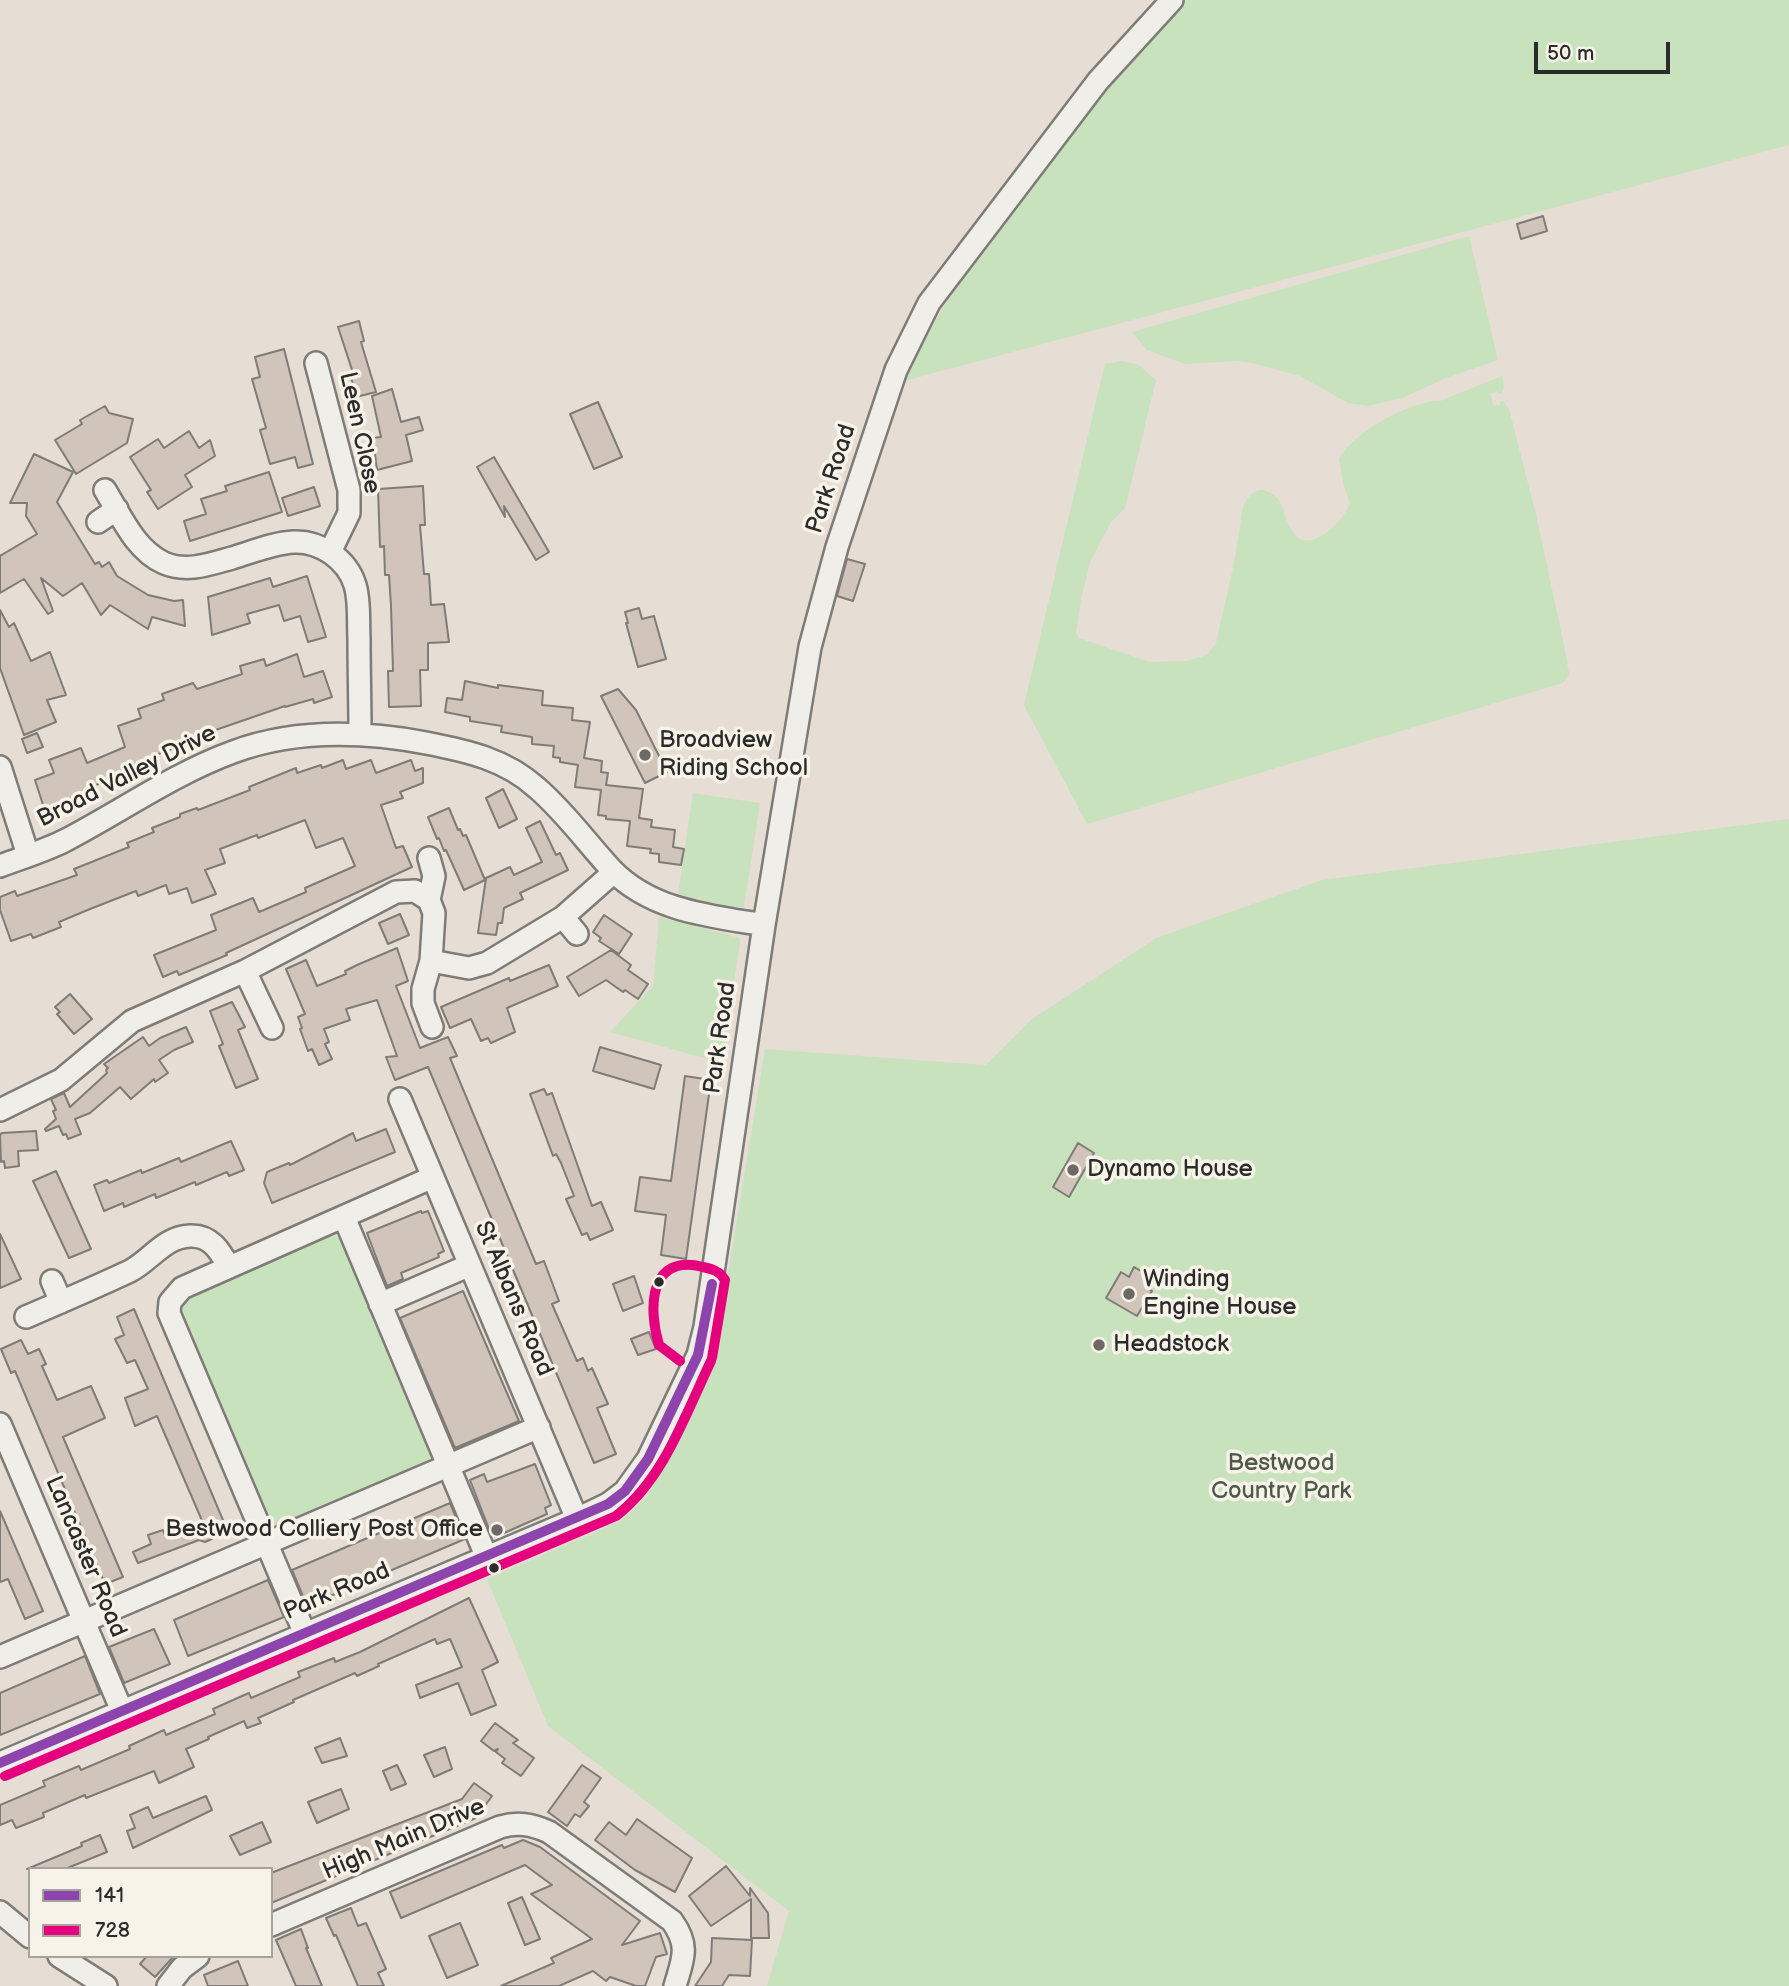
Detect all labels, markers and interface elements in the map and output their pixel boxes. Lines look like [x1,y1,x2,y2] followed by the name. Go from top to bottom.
[1537,28,1674,72] scale bar
[1547,41,1594,66] text: 50 m
[332,370,386,496] street label: Leen Close
[801,421,863,537] street label: Park Road
[33,719,221,835] street label: Broad Valley Drive
[659,727,808,783] place label: Broadview Riding School
[637,747,653,763] marker: Broadview Riding School
[699,980,743,1096] street label: Park Road
[1087,1156,1253,1184] place label: Dynamo House
[1065,1162,1081,1178] marker: Dynamo House
[467,1217,559,1381] street label: St Albans Road
[1143,1266,1296,1322] place label: Winding Engine House
[652,1275,666,1289] unlabelled marker
[1121,1286,1137,1302] marker: Winding Engine House
[1113,1331,1229,1359] place label: Headstock
[1091,1337,1107,1353] marker: Headstock
[1211,1450,1351,1506] park label: Bestwood Country Park
[38,1472,132,1642] street label: Lancaster Road
[165,1516,483,1544] place label: Bestwood Colliery Post Office
[489,1522,505,1538] marker: Bestwood Colliery Post Office
[280,1557,394,1627] street label: Park Road
[487,1561,501,1575] unlabelled marker
[319,1793,489,1887] street label: High Main Drive
[28,1867,273,1958] legend
[95,1883,124,1908] text: 141
[95,1918,130,1943] text: 728

